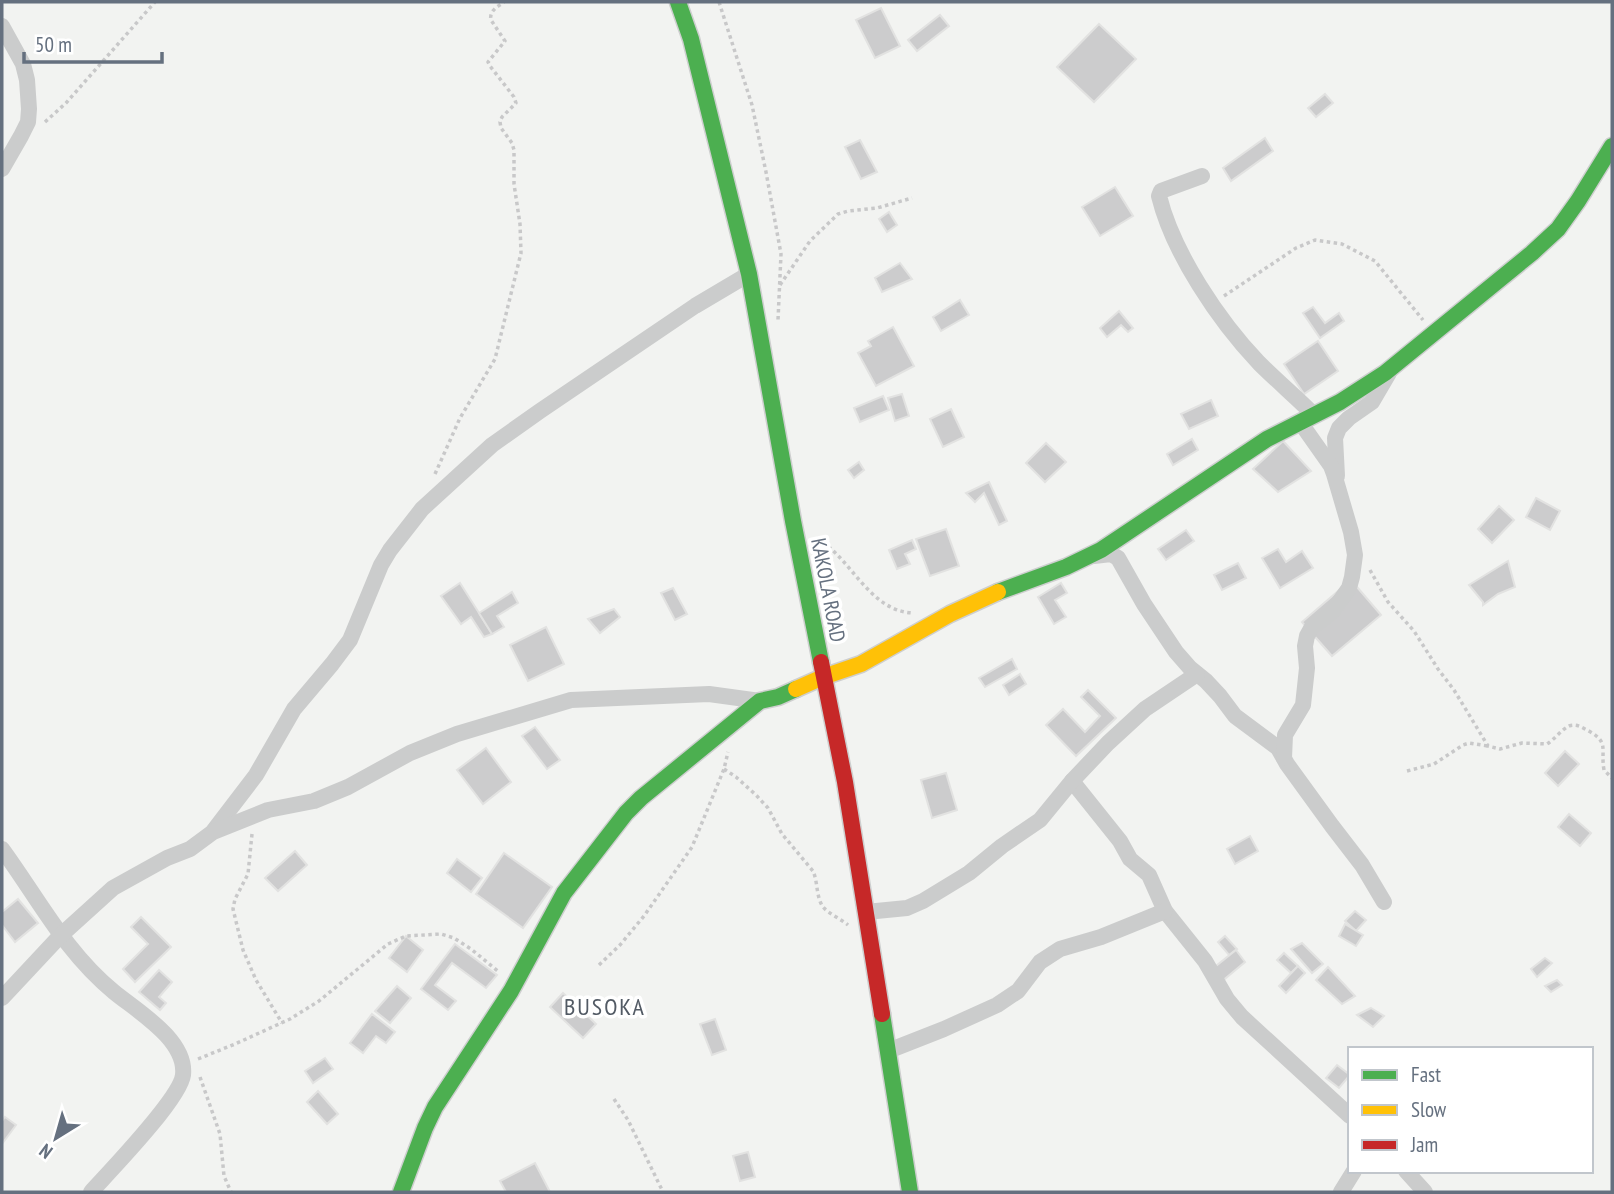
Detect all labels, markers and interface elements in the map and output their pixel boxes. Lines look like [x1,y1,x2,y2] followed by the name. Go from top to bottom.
[24,21,163,65] scale bar
[35,31,72,58] text: 50 m
[805,536,852,644] street label: KAKOLA ROAD
[564,991,646,1022] district label: BUSOKA
[1348,1047,1593,1173] legend
[1411,1061,1441,1088] text: Fast
[1411,1096,1447,1123] text: Slow
[21,1103,91,1173] north arrow
[1410,1131,1438,1158] text: Jam
[34,1139,57,1164] text: N

